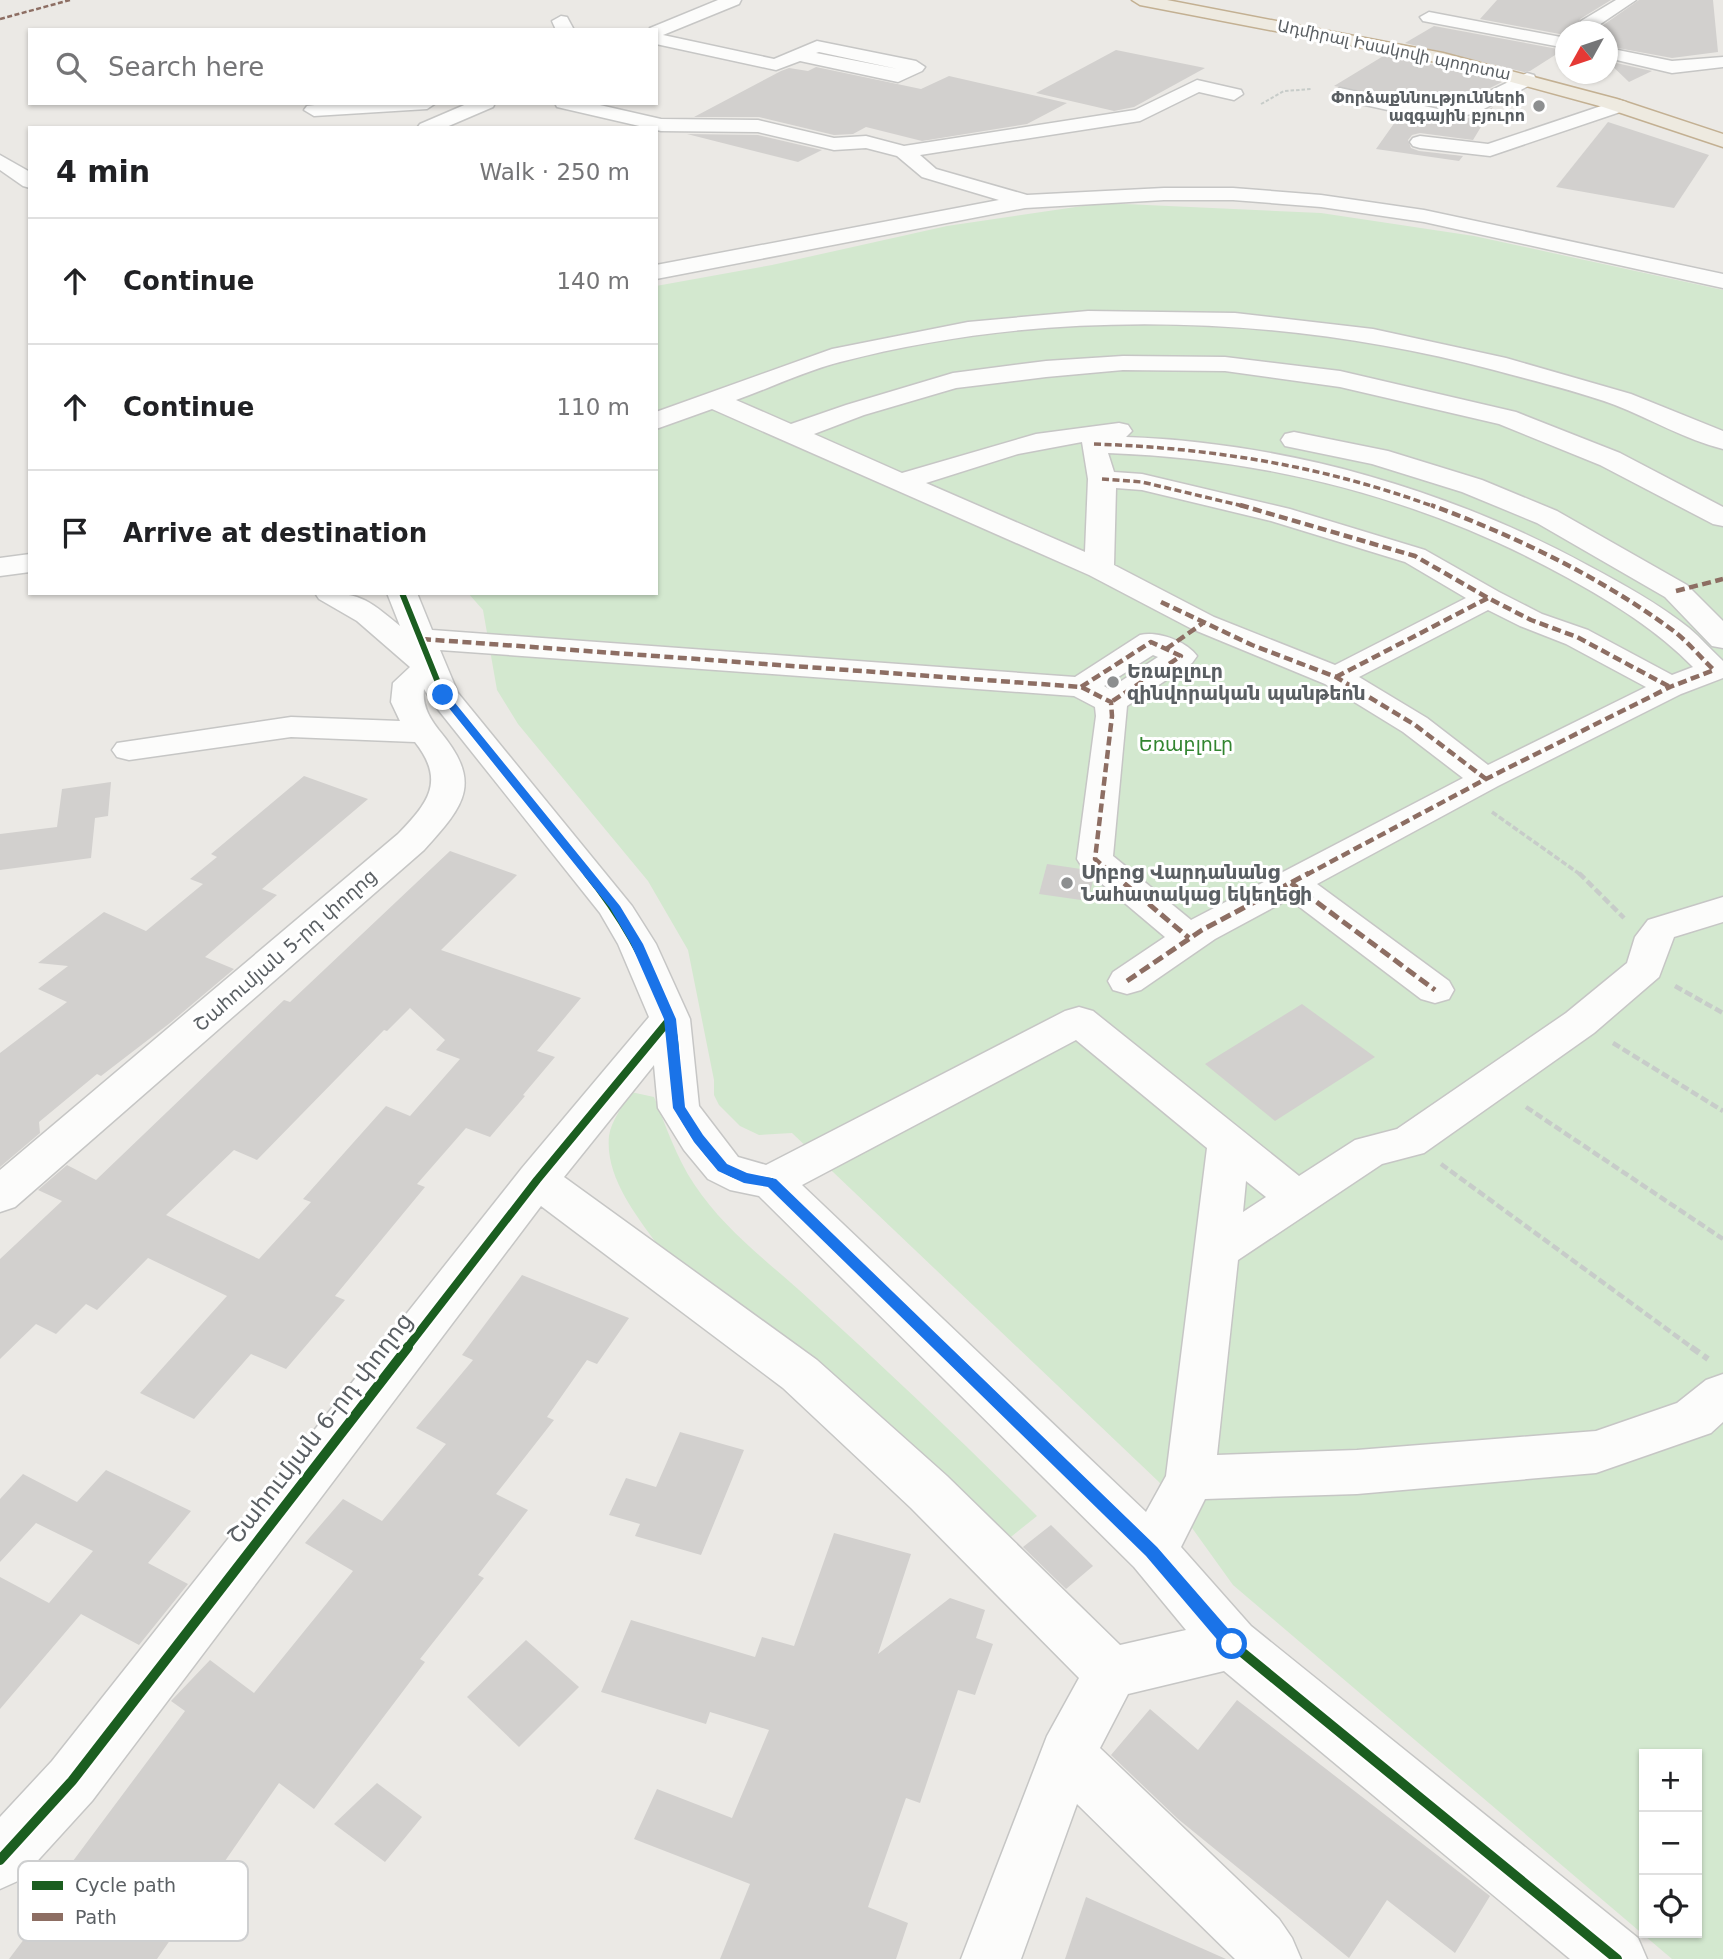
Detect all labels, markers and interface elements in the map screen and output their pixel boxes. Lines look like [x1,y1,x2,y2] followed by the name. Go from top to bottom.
[1276,16,1512,84] street label: Ադմիրալ Իսակովի պողոտա
[1555,21,1618,84] north arrow
[28,28,658,105] search box
[52,48,90,86] icon: search
[108,52,264,82] text: Search here
[1331,88,1525,125] place label: Փորձաքննությունների ազգային բյուրո
[1531,98,1547,114] marker: Փորձաքննությունների ազգային բյուրո
[56,154,150,189] text: 4 min
[479,159,630,185] text: Walk · 250 m
[56,262,94,300] icon: ahead
[123,266,254,296] text: Continue
[556,268,630,294] text: 140 m
[56,388,94,426] icon: ahead
[123,392,254,422] text: Continue
[556,394,630,420] text: 110 m
[56,514,94,552] icon: arrive
[123,518,427,548] text: Arrive at destination
[1127,660,1366,704] place label: Եռաբլուր զինվորական պանթեոն
[1105,674,1121,690] marker: Եռաբլուր զինվորական պանթեոն
[427,679,458,710] route end
[1139,733,1233,755] park label: Եռաբլուր
[1081,861,1312,905] place label: Սրբոց Վարդանանց Նահատակաց եկեղեցի
[189,865,381,1035] street label: Շահումյան 5-րդ փողոց
[1059,875,1075,891] marker: Սրբոց Վարդանանց Նահատակաց եկեղեցի
[222,1308,418,1548] street label: Շահումյան 6-րդ փողոց
[1216,1628,1247,1659] route start
[1639,1749,1702,1938] map controls
[1639,1749,1702,1812] button: +
[1639,1812,1702,1875] button: −
[18,1861,248,1941] legend
[75,1874,176,1896] text: Cycle path
[1639,1875,1702,1938] button: locate
[75,1906,117,1928] text: Path

